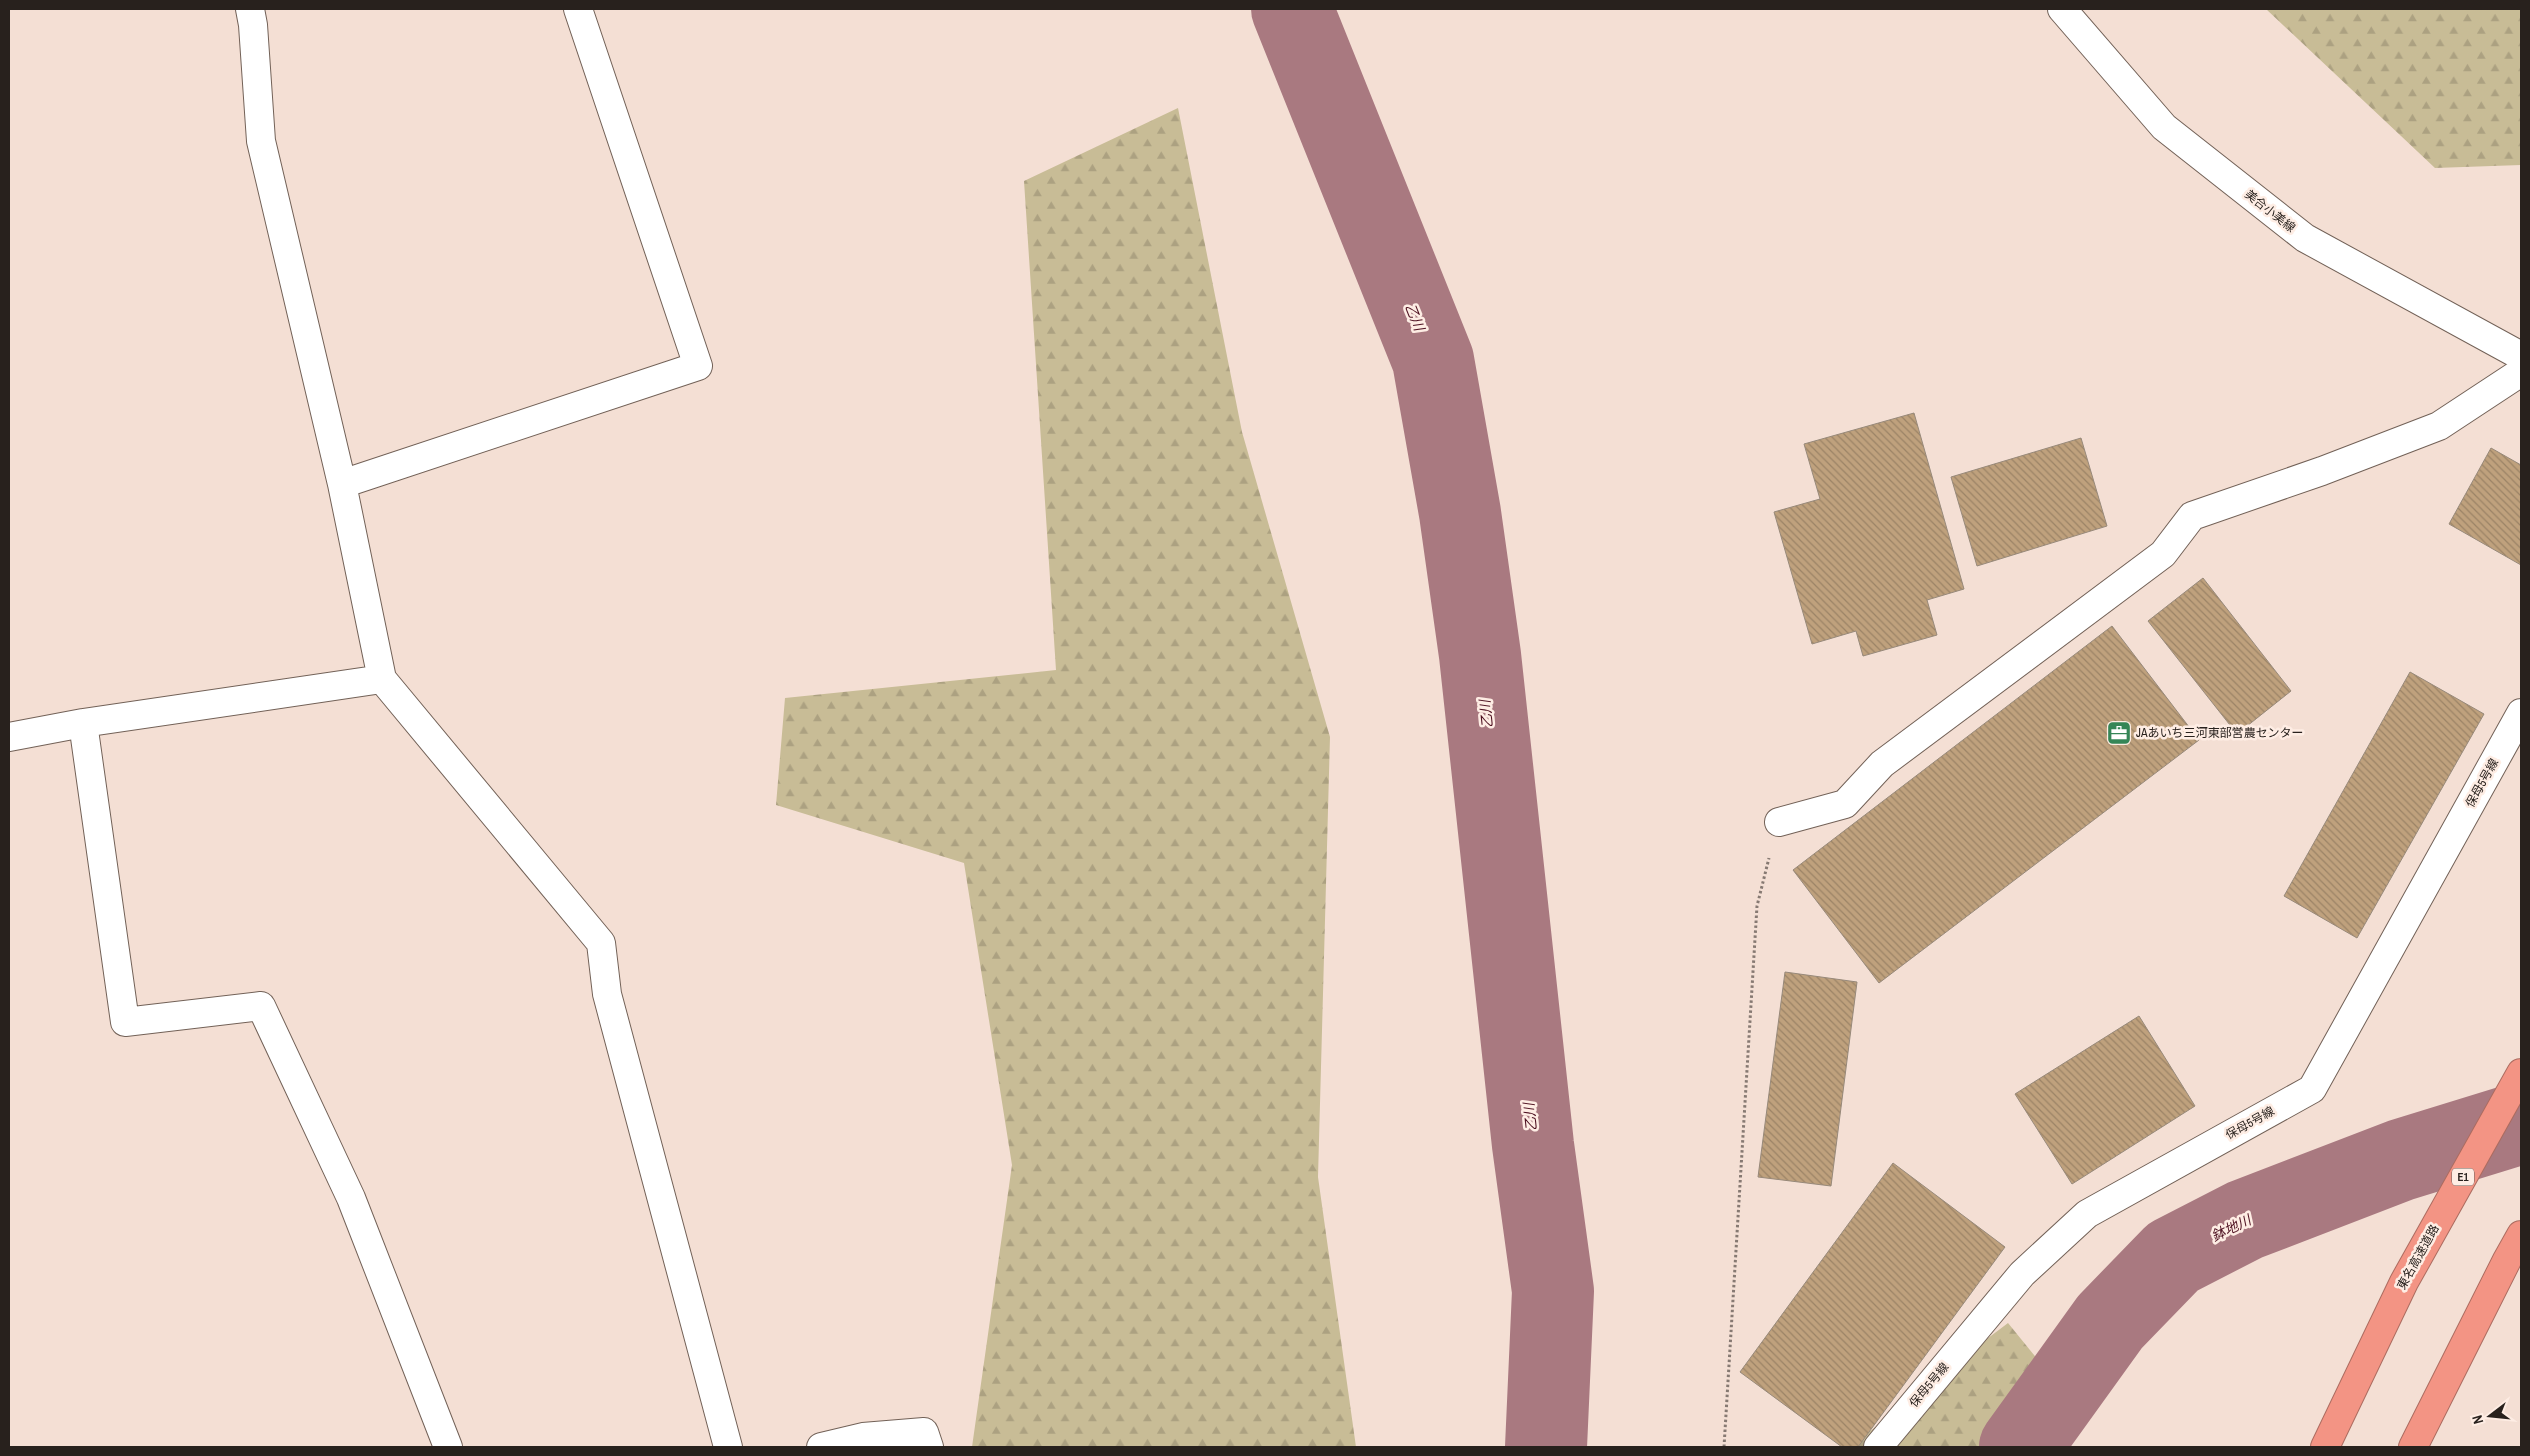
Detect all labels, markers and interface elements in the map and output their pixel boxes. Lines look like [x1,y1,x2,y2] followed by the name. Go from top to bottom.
[2241,186,2299,236] street label: 美合小美線
[1401,301,1429,335] water label: 乙川
[1475,697,1496,729] water label: 乙川
[2106,720,2132,746] office icon: JAあいち三河東部営農センター
[2136,725,2304,741] place label: JAあいち三河東部営農センター
[2462,756,2502,810] street label: 保母5号線
[1519,1100,1540,1132] water label: 乙川
[2223,1103,2277,1143] street label: 保母5号線
[2452,1168,2474,1186] road number: E1
[2208,1210,2256,1245] water label: 鉢地川
[2394,1222,2442,1292] street label: 東名高速道路
[1906,1359,1952,1411] street label: 保母5号線
[2465,1391,2515,1441] north arrow
[2468,1413,2487,1426] text: N

